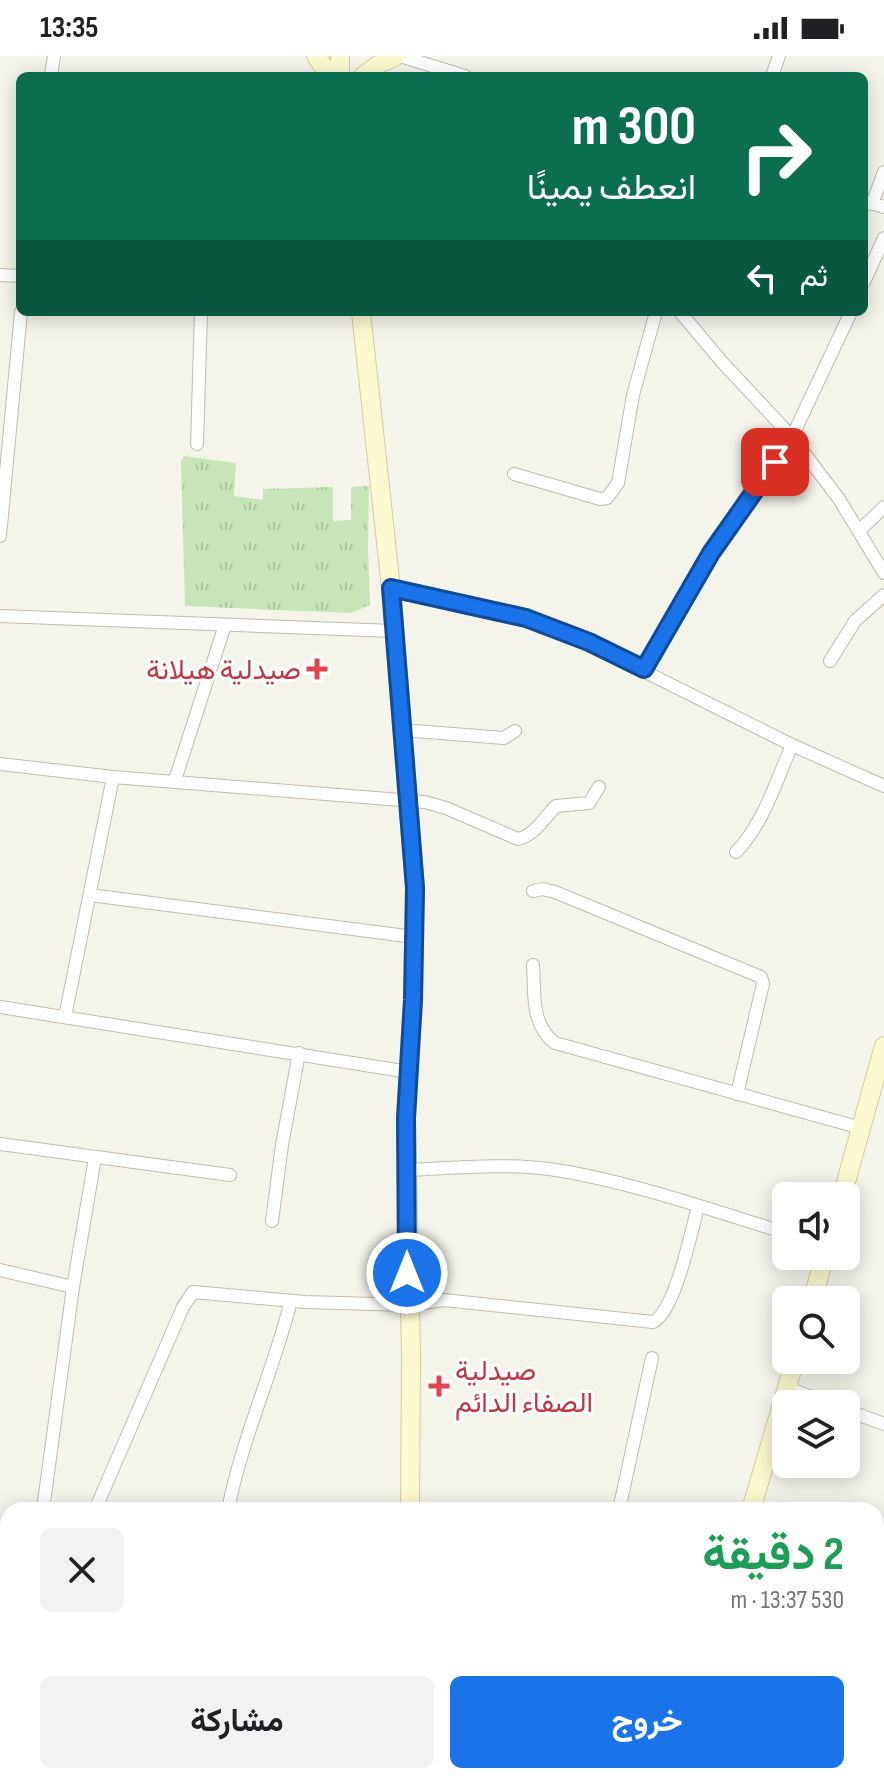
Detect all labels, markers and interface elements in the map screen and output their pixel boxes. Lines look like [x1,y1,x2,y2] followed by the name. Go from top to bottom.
[40,10,99,46] text: 13:35
[572,94,696,161] text: 300 m
[724,104,828,208] icon: right
[527,167,696,210] text: انعطف يمينًا
[740,256,784,300] icon: left
[800,259,828,295] text: ثم
[741,428,809,496] pin
[753,440,797,484] icon: arrive
[146,654,301,687] place label: صيدلية هيلانة
[308,660,326,678] marker: صيدلية هيلانة
[772,1182,860,1478] map controls
[772,1182,860,1270] button: sound
[365,1231,449,1315] position arrow
[772,1286,860,1374] button: search
[455,1355,593,1421] place label: صيدلية الصفاء الدائم
[430,1377,448,1395] marker: صيدلية الصفاء الدائم
[772,1390,860,1478] button: layers
[702,1526,844,1583] text: 2 دقيقة
[40,1528,124,1612] button: close
[731,1585,844,1616] text: 530 m · 13:37
[40,1676,434,1768] button: مشاركة
[450,1676,844,1768] button: خروج

